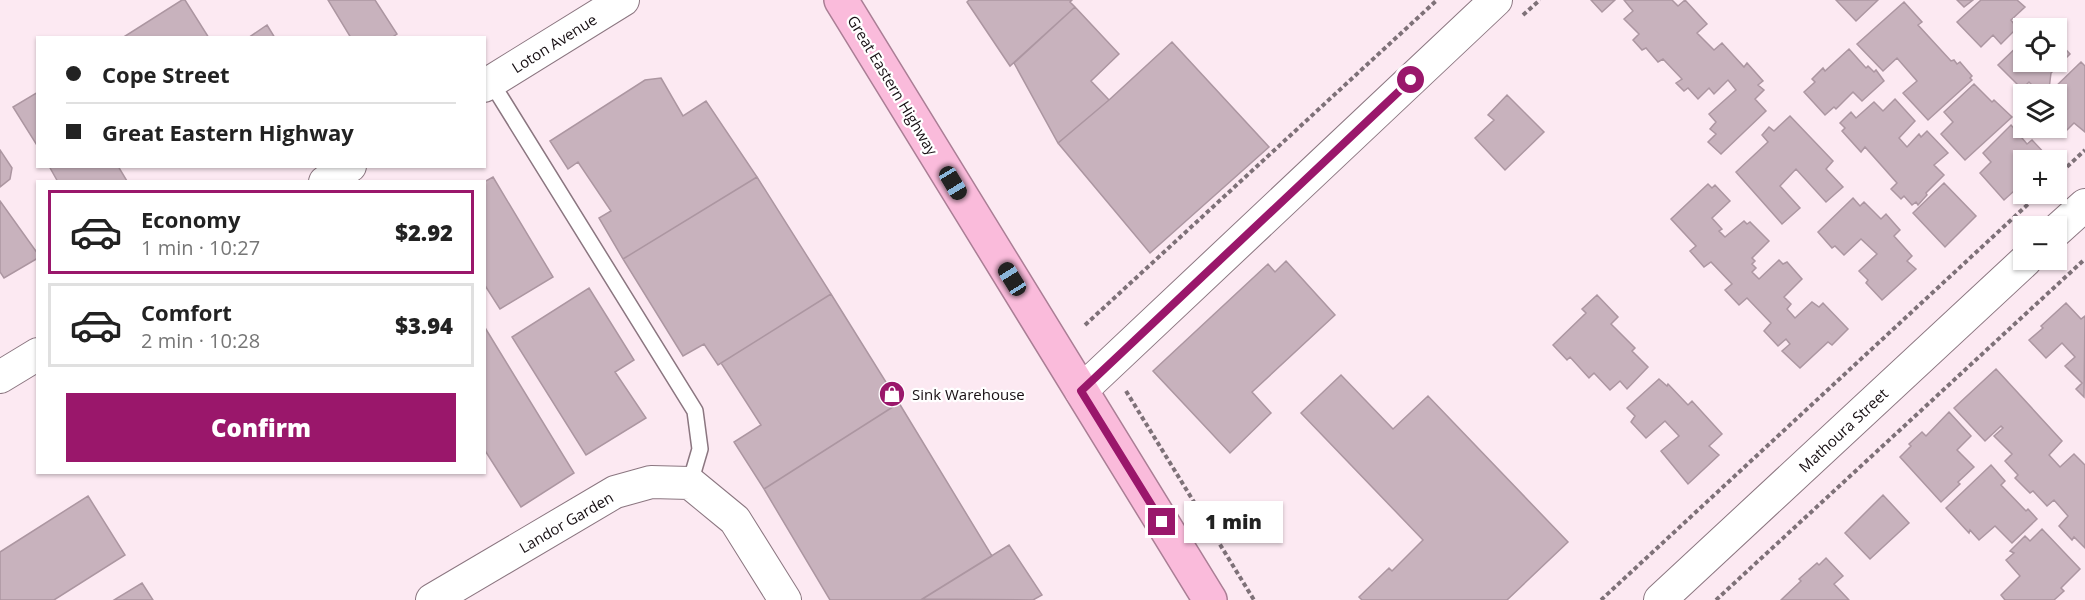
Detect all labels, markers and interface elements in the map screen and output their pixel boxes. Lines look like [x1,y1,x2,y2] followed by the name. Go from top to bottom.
[508,9,600,77] street label: Loton Avenue
[843,11,943,159] street label: Great Eastern Highway
[2013,18,2067,270] map controls
[2013,18,2067,72] button: locate
[102,59,229,89] text: Cope Street
[1397,66,1424,93] route start
[2013,84,2067,138] button: layers
[102,117,354,147] text: Great Eastern Highway
[2013,150,2067,204] button: +
[936,163,970,203] car
[141,204,240,234] text: Economy
[69,205,123,259] icon: car
[2013,216,2067,270] button: −
[395,217,453,247] text: $2.92
[141,234,260,261] text: 1 min · 10:27
[995,259,1029,299] car
[141,297,232,327] text: Comfort
[69,298,123,352] icon: car
[395,310,453,340] text: $3.94
[141,327,260,354] text: 2 min · 10:28
[877,379,907,409] shop icon: Sink Warehouse
[912,384,1025,404] place label: Sink Warehouse
[1794,384,1892,476] street label: Mathoura Street
[66,393,456,462] button: Confirm
[515,487,617,557] street label: Landor Garden
[1183,501,1282,543] callout: 1 min
[1148,508,1175,535] route end
[1205,508,1262,535] text: 1 min

